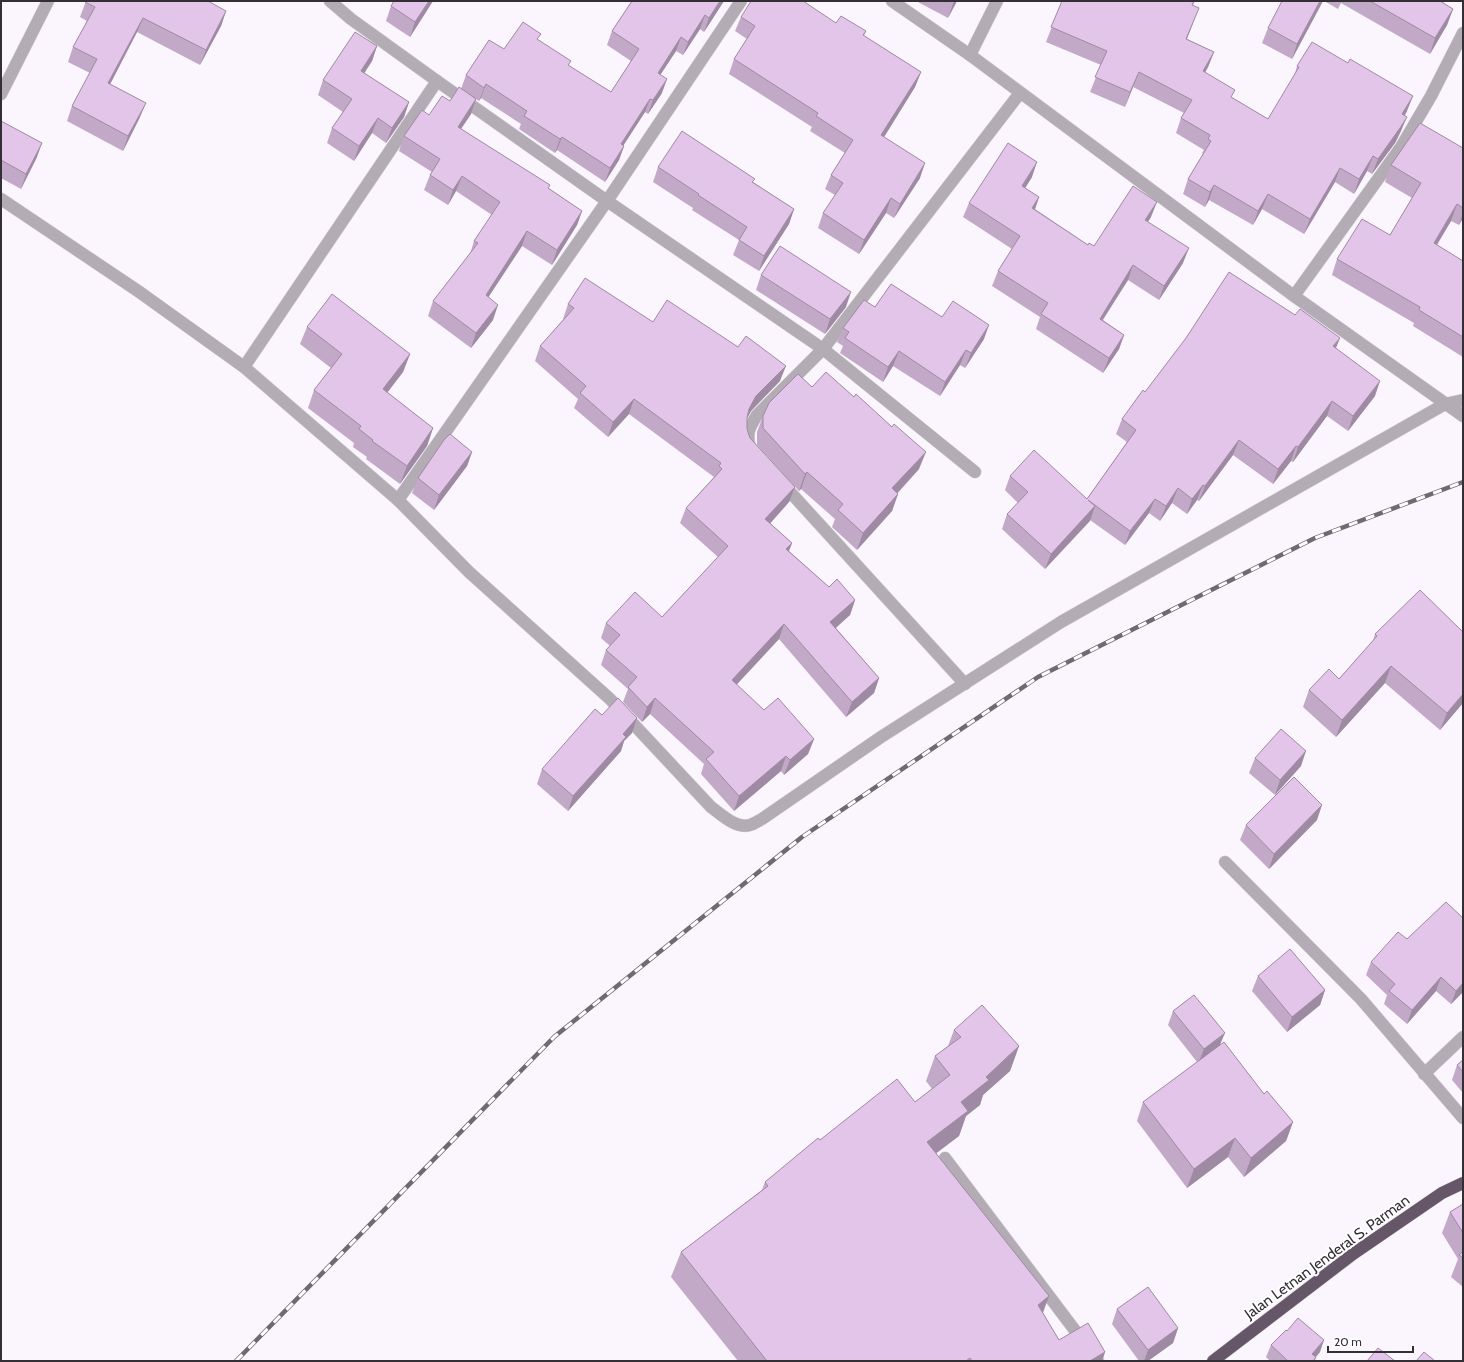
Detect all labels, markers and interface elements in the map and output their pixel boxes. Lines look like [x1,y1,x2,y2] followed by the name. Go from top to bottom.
[1240,1191,1413,1324] street label: Jalan Letnan Jenderal S. Parman
[1328,1328,1413,1354] scale bar
[1334,1334,1362,1349] text: 20 m

